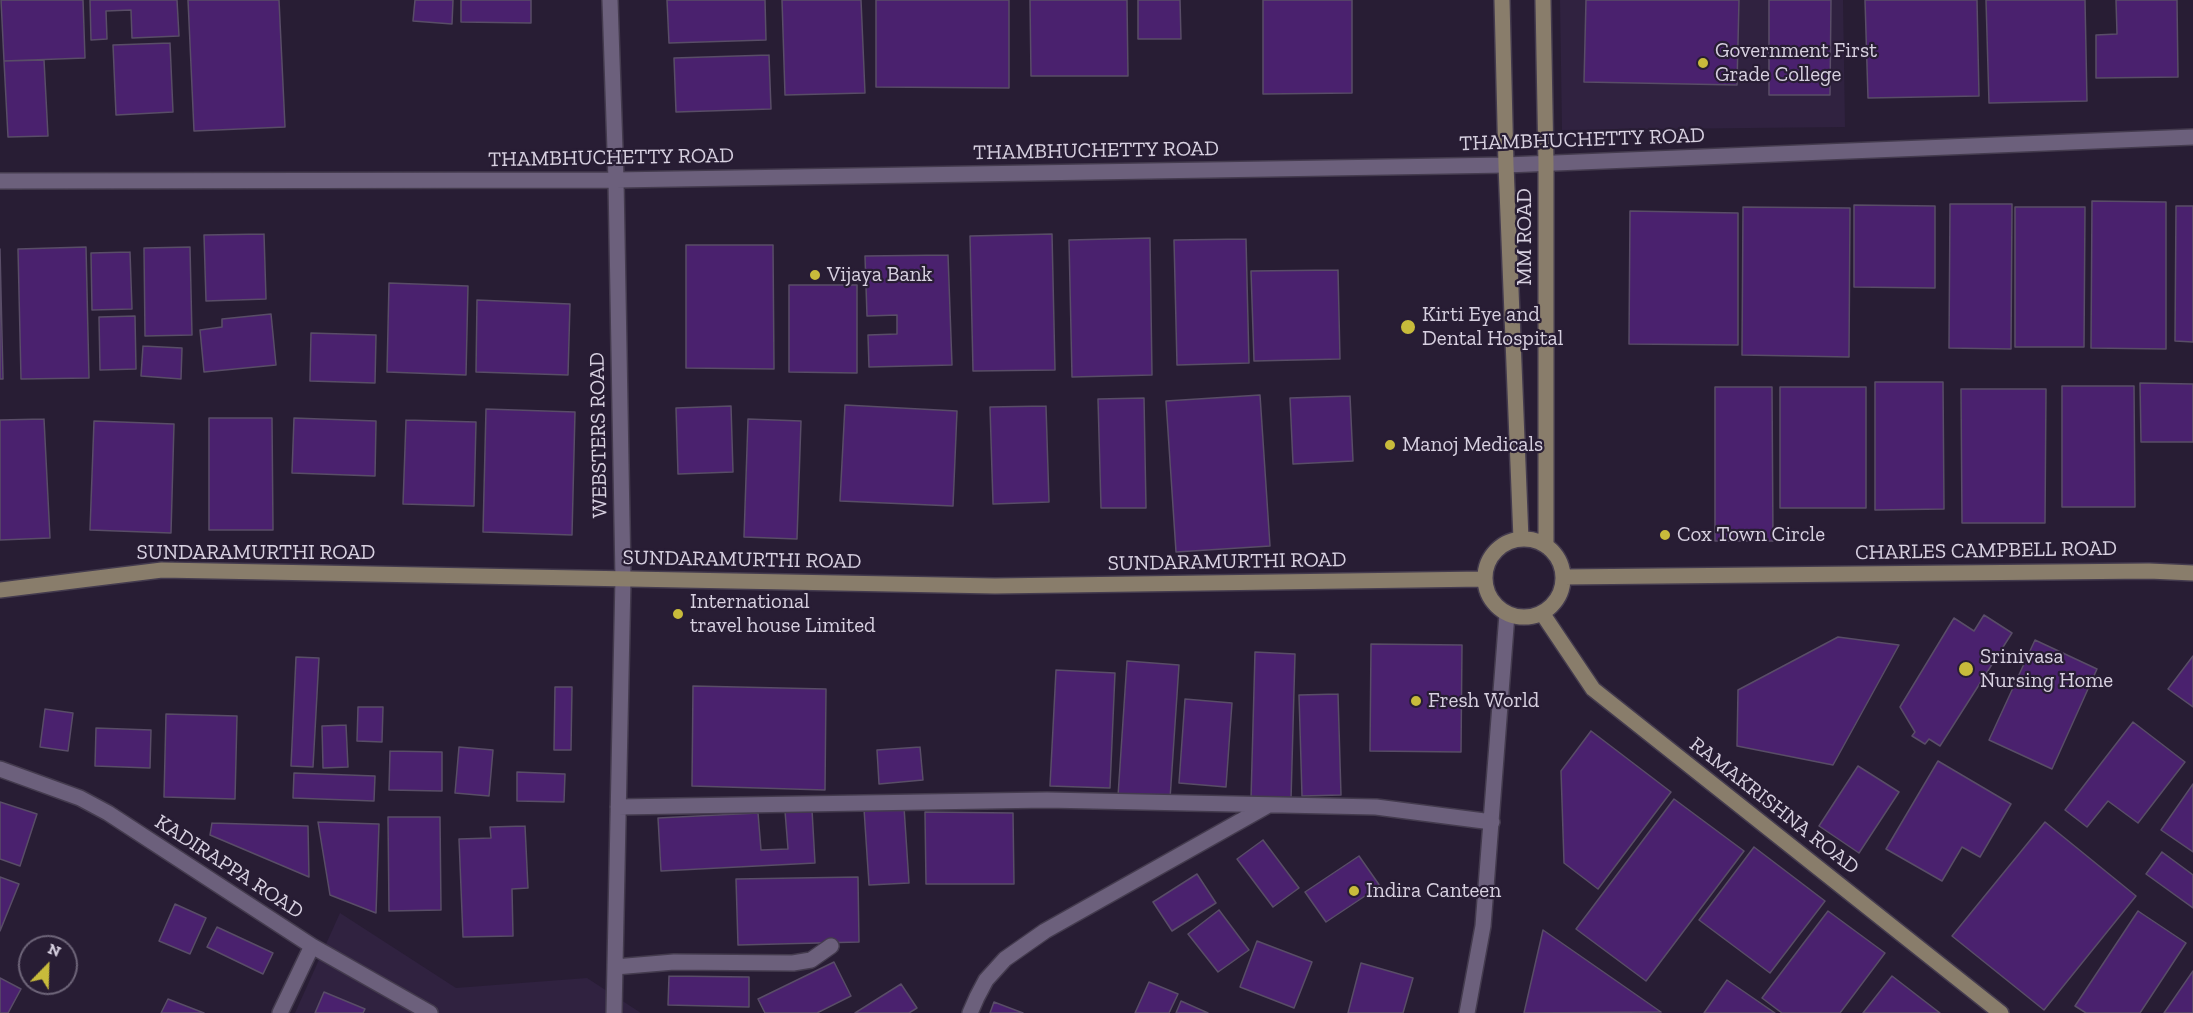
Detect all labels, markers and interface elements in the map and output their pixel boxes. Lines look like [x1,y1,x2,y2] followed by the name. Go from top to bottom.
[1715,38,1877,88] place label: Government First Grade College
[1696,56,1710,70] marker: Government First Grade College
[1459,123,1705,157] street label: THAMBHUCHETTY ROAD
[973,136,1219,166] street label: THAMBHUCHETTY ROAD
[488,143,734,173] street label: THAMBHUCHETTY ROAD
[1512,188,1538,286] street label: MM ROAD
[827,262,932,288] place label: Vijaya Bank
[808,268,822,282] marker: Vijaya Bank
[1422,302,1563,352] place label: Kirti Eye and Dental Hospital
[1399,318,1417,336] marker: Kirti Eye and Dental Hospital
[585,352,613,518] street label: WEBSTERS ROAD
[1402,432,1543,458] place label: Manoj Medicals
[1383,438,1397,452] marker: Manoj Medicals
[1677,522,1825,548] place label: Cox Town Circle
[1658,528,1672,542] marker: Cox Town Circle
[1855,536,2117,566] street label: CHARLES CAMPBELL ROAD
[137,540,375,566] street label: SUNDARAMURTHI ROAD
[622,545,862,575] street label: SUNDARAMURTHI ROAD
[1107,547,1347,577] street label: SUNDARAMURTHI ROAD
[690,589,876,639] place label: International travel house Limited
[671,607,685,621] marker: International travel house Limited
[1980,644,2113,694] place label: Srinivasa Nursing Home
[1957,660,1975,678] marker: Srinivasa Nursing Home
[1428,688,1539,714] place label: Fresh World
[1409,694,1423,708] marker: Fresh World
[1684,732,1864,880] street label: RAMAKRISHNA ROAD
[150,810,308,924] street label: KADIRAPPA ROAD
[1366,878,1501,904] place label: Indira Canteen
[1347,884,1361,898] marker: Indira Canteen
[18,935,78,995] north arrow
[45,939,64,961] text: N

